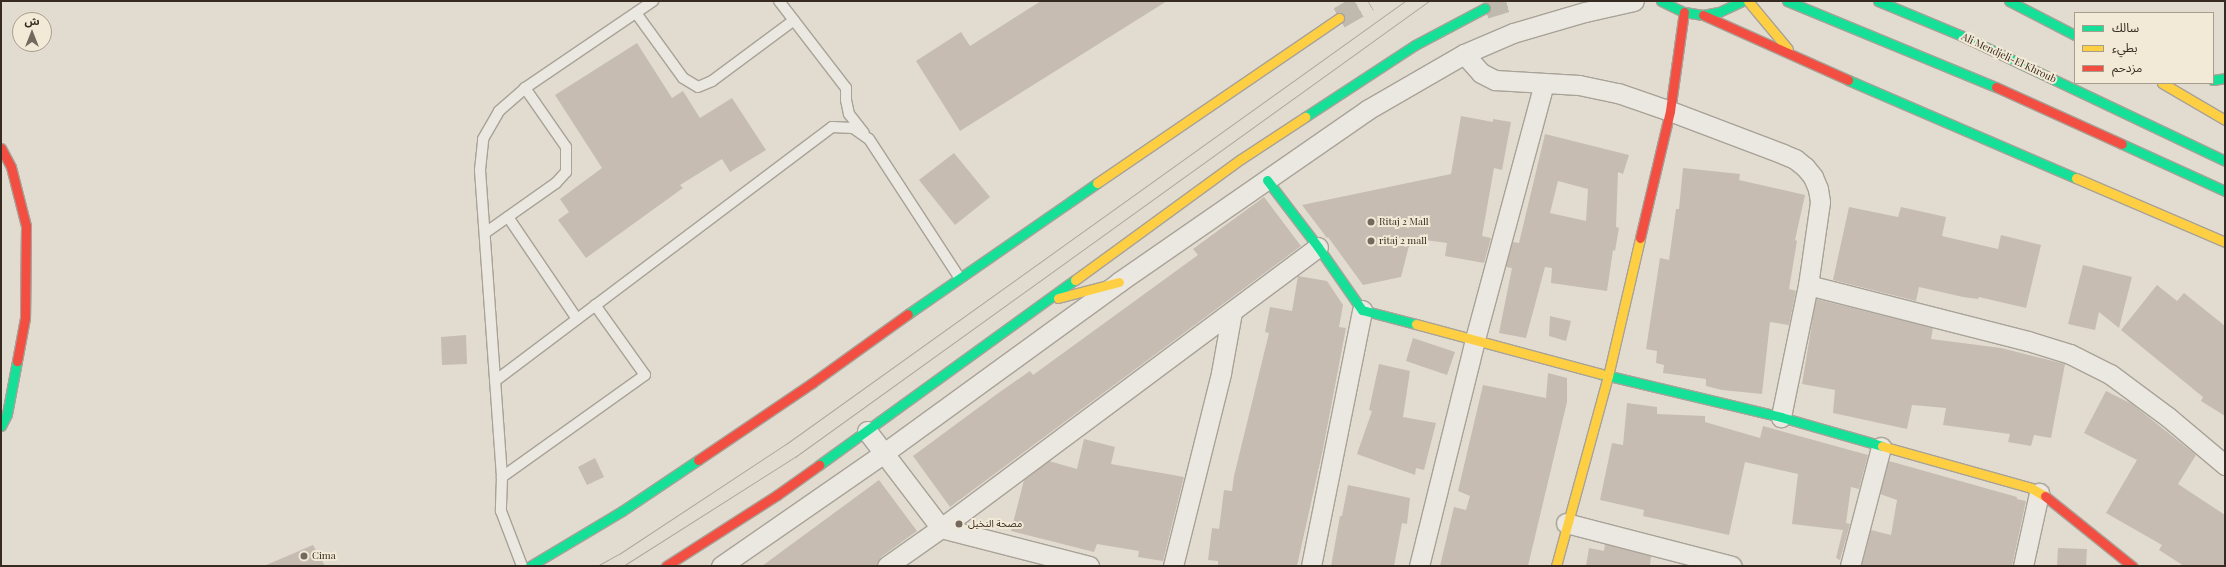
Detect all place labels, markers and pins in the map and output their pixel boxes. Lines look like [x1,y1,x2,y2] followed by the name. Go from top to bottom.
[1379,216,1429,228] place label: Ritaj 2 Mall
[1366,217,1376,227] marker: Ritaj 2 Mall
[1379,235,1427,247] place label: ritaj 2 mall
[1366,236,1376,246] marker: ritaj 2 mall
[953,518,965,530] marker: مصحة النخيل
[968,518,1022,530] place label: مصحة النخيل
[312,550,336,562] place label: Cima
[299,551,309,561] marker: Cima

